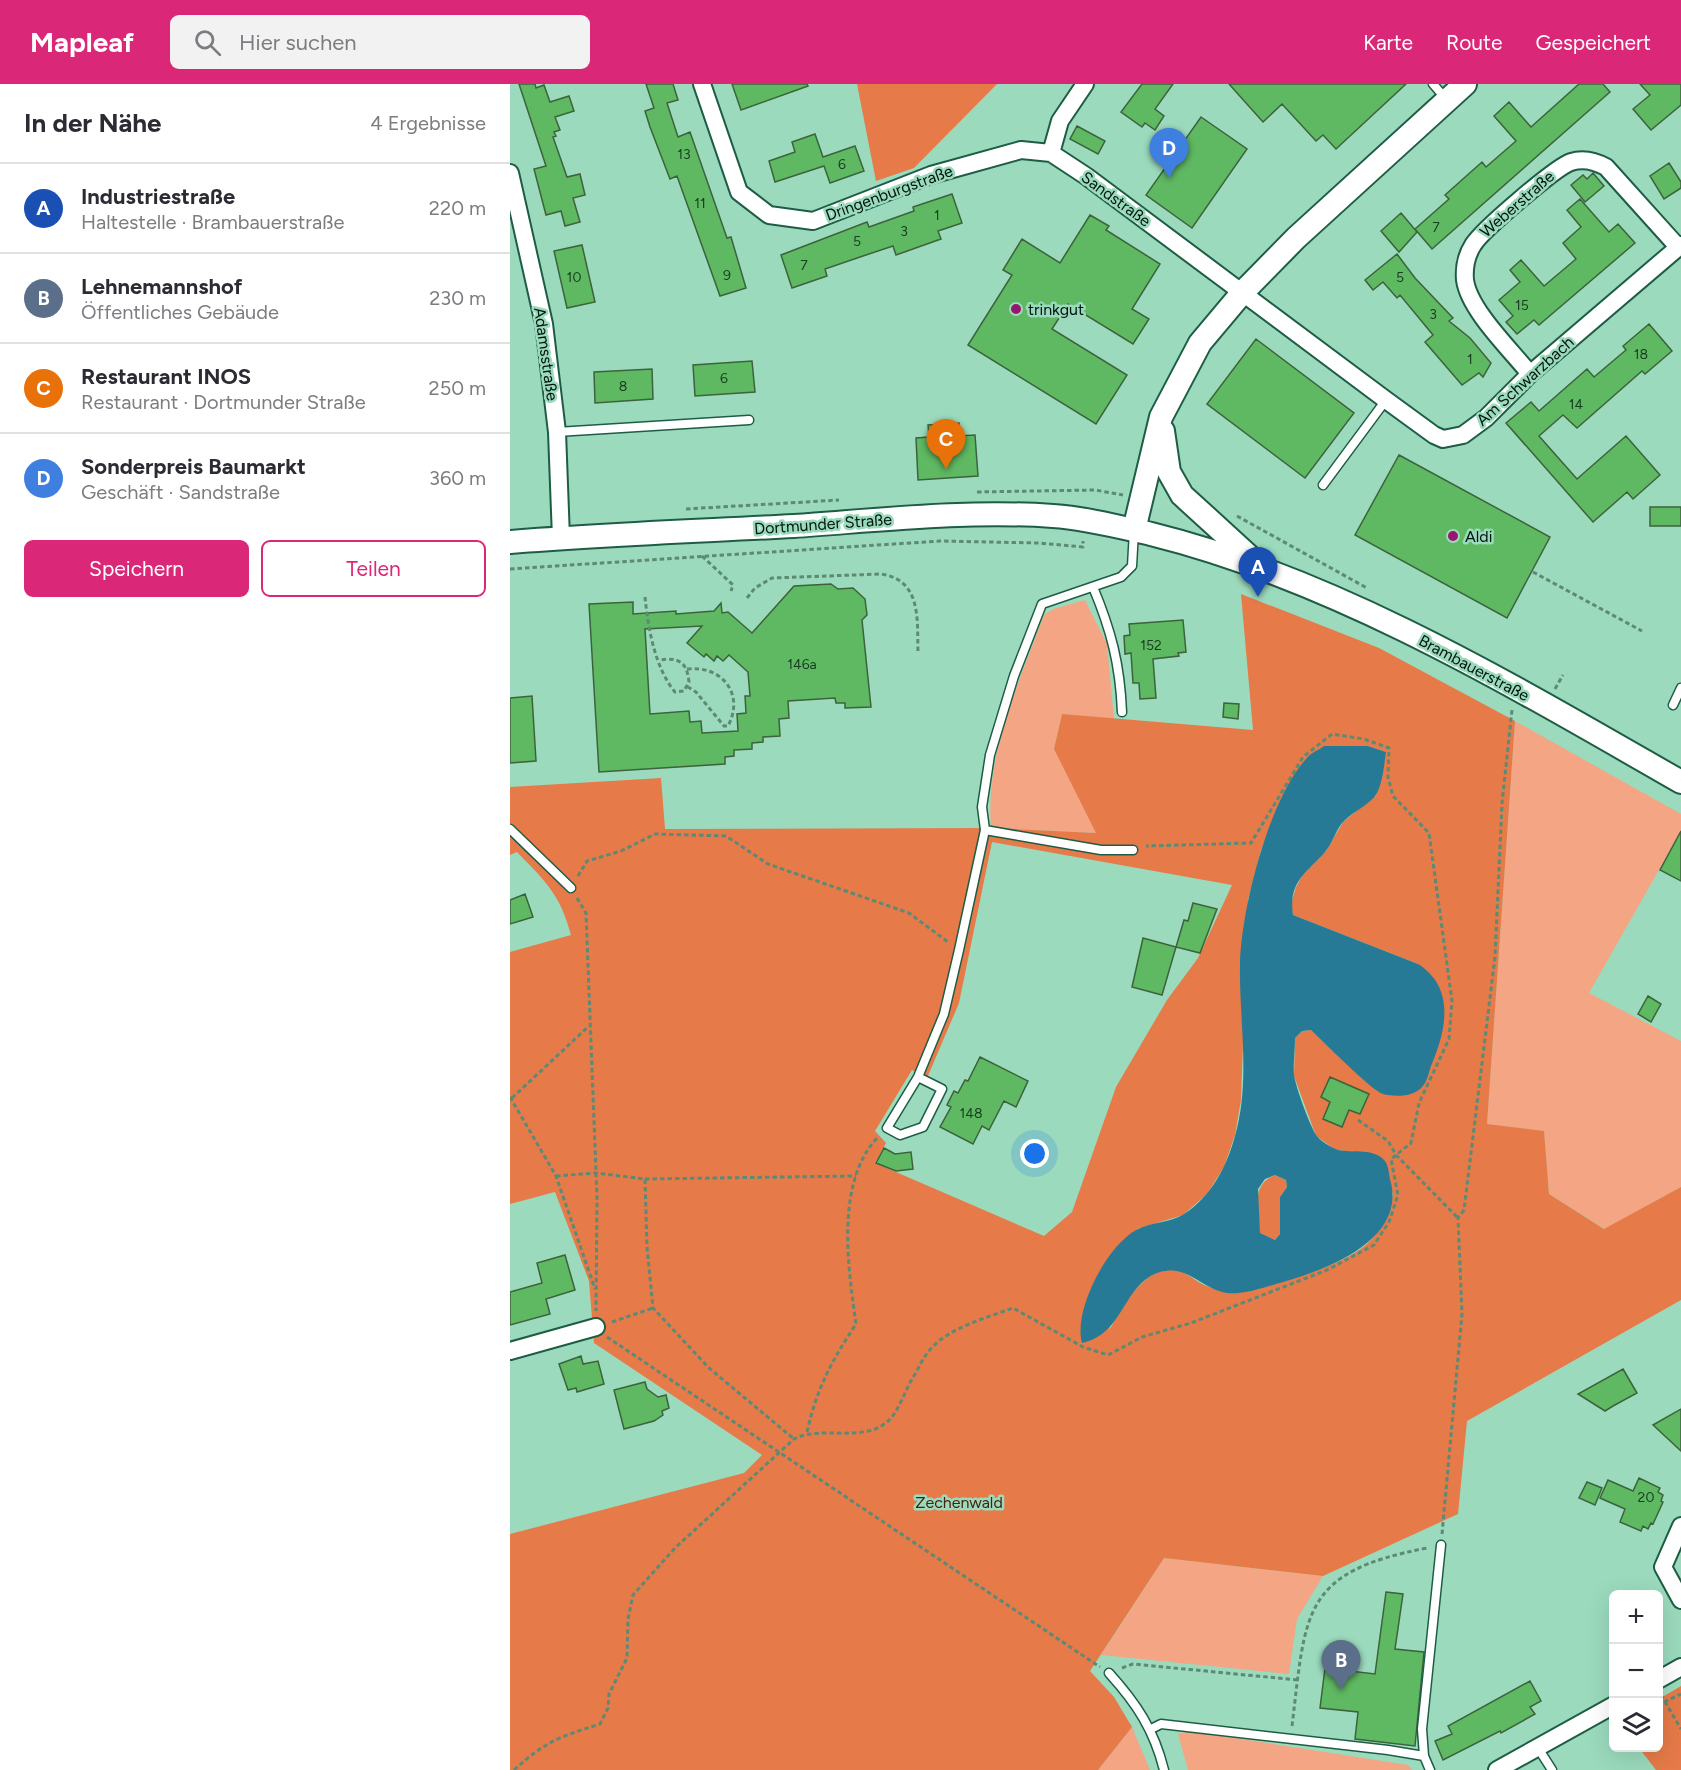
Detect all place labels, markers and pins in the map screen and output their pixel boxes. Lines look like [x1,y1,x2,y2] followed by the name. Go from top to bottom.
[1150,128,1188,178] pin: D
[1028,300,1084,319] place label: trinkgut
[1009,302,1023,316] marker: trinkgut
[926,420,966,469] pin: C
[1465,527,1492,546] place label: Aldi
[1446,529,1460,543] marker: Aldi
[1238,548,1278,597] pin: A
[1322,1640,1360,1690] pin: B

